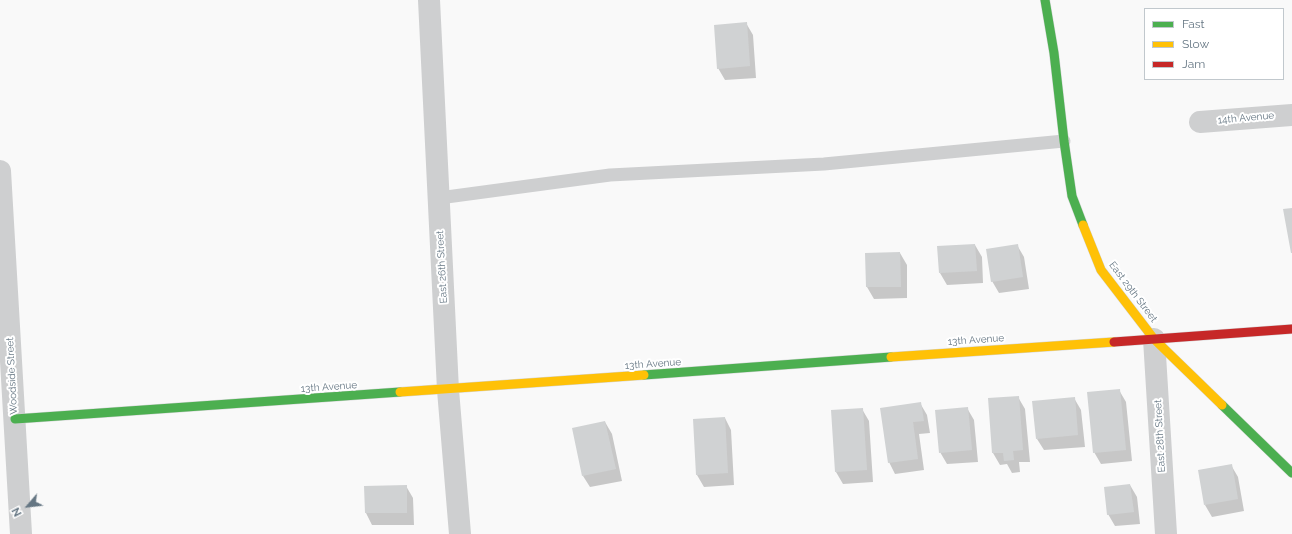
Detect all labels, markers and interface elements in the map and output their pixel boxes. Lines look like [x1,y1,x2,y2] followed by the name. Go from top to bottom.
[1144,8,1284,80] legend
[1182,17,1205,31] text: Fast
[1182,37,1209,51] text: Slow
[1182,57,1205,71] text: Jam
[1217,110,1275,126] street label: 14th Avenue
[434,230,450,304] street label: East 26th Street
[1106,259,1160,325] street label: East 29th Street
[947,332,1005,348] street label: 13th Avenue
[4,337,20,415] street label: Woodside Street
[624,356,682,372] street label: 13th Avenue
[300,379,358,395] street label: 13th Avenue
[1152,399,1168,473] street label: East 28th Street
[8,486,48,526] north arrow
[9,505,25,519] text: N

